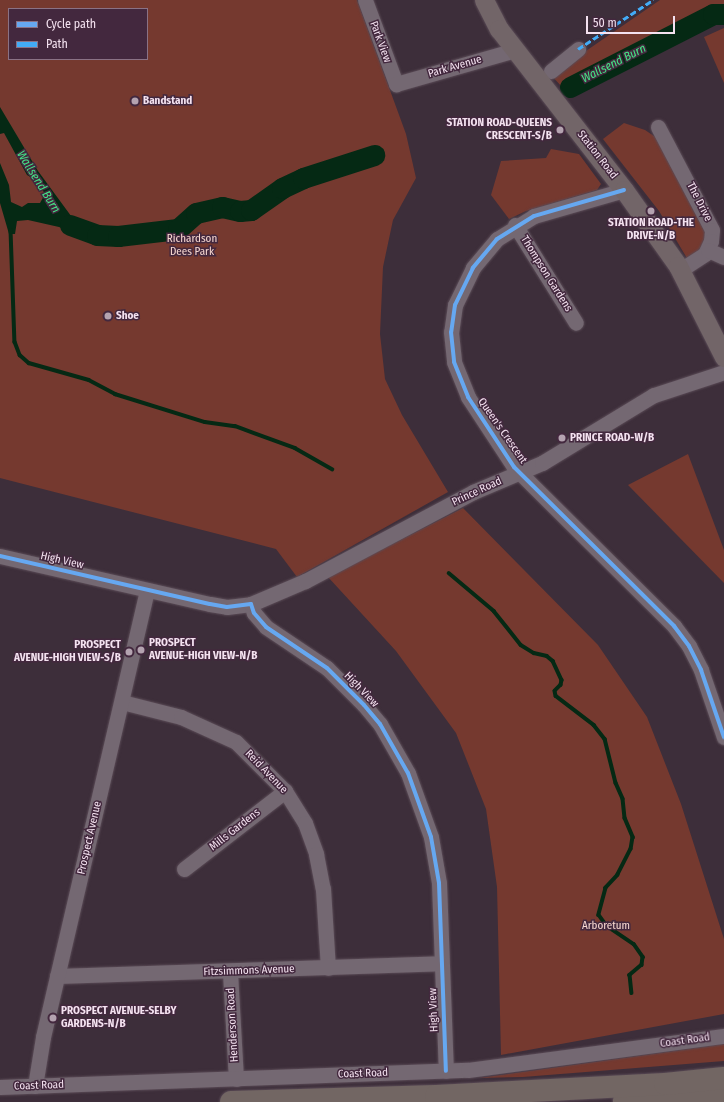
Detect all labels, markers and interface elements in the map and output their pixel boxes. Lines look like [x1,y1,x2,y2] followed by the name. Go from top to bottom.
[8,8,148,60] legend
[588,8,677,34] scale bar
[593,16,617,30] text: 50 m
[46,17,96,31] text: Cycle path
[366,19,394,65] street label: Park View
[46,37,68,51] text: Path
[579,42,649,86] water label: Wallsend Burn
[427,53,483,81] street label: Park Avenue
[143,94,192,108] place label: Bandstand
[130,96,140,106] marker: Bandstand
[446,117,552,143] place label: STATION ROAD-QUEENS CRESCENT-S/B
[555,125,565,135] marker: STATION ROAD-QUEENS CRESCENT-S/B
[574,128,620,182] street label: Station Road
[13,148,63,216] water label: Wallsend Burn
[684,180,714,224] street label: The Drive
[646,206,656,216] marker: STATION ROAD-THE DRIVE-N/B
[608,217,694,243] place label: STATION ROAD-THE DRIVE-N/B
[167,233,217,259] park label: Richardson Dees Park
[517,234,575,314] street label: Thompson Gardens
[116,309,139,323] place label: Shoe
[103,311,113,321] marker: Shoe
[475,396,529,466] street label: Queen's Crescent
[570,431,654,445] place label: PRINCE ROAD-W/B
[557,433,567,443] marker: PRINCE ROAD-W/B
[450,475,504,509] street label: Prince Road
[39,550,85,572] street label: High View
[149,637,257,663] place label: PROSPECT AVENUE-HIGH VIEW-N/B
[14,639,121,665] place label: PROSPECT AVENUE-HIGH VIEW-S/B
[136,645,146,655] marker: PROSPECT AVENUE-HIGH VIEW-N/B
[124,647,134,657] marker: PROSPECT AVENUE-HIGH VIEW-S/B
[341,670,381,710] street label: High View
[242,747,290,797] street label: Reid Avenue
[75,800,105,876] street label: Prospect Avenue
[207,806,263,854] street label: Mills Gardens
[582,919,630,933] park label: Arboretum
[203,963,295,979] street label: Fitzsimmons Avenue
[224,987,242,1063] street label: Henderson Road
[427,988,441,1032] street label: High View
[61,1005,176,1031] place label: PROSPECT AVENUE-SELBY GARDENS-N/B
[48,1013,58,1023] marker: PROSPECT AVENUE-SELBY GARDENS-N/B
[659,1031,711,1051] street label: Coast Road
[338,1067,388,1081] street label: Coast Road
[14,1079,64,1093] street label: Coast Road

